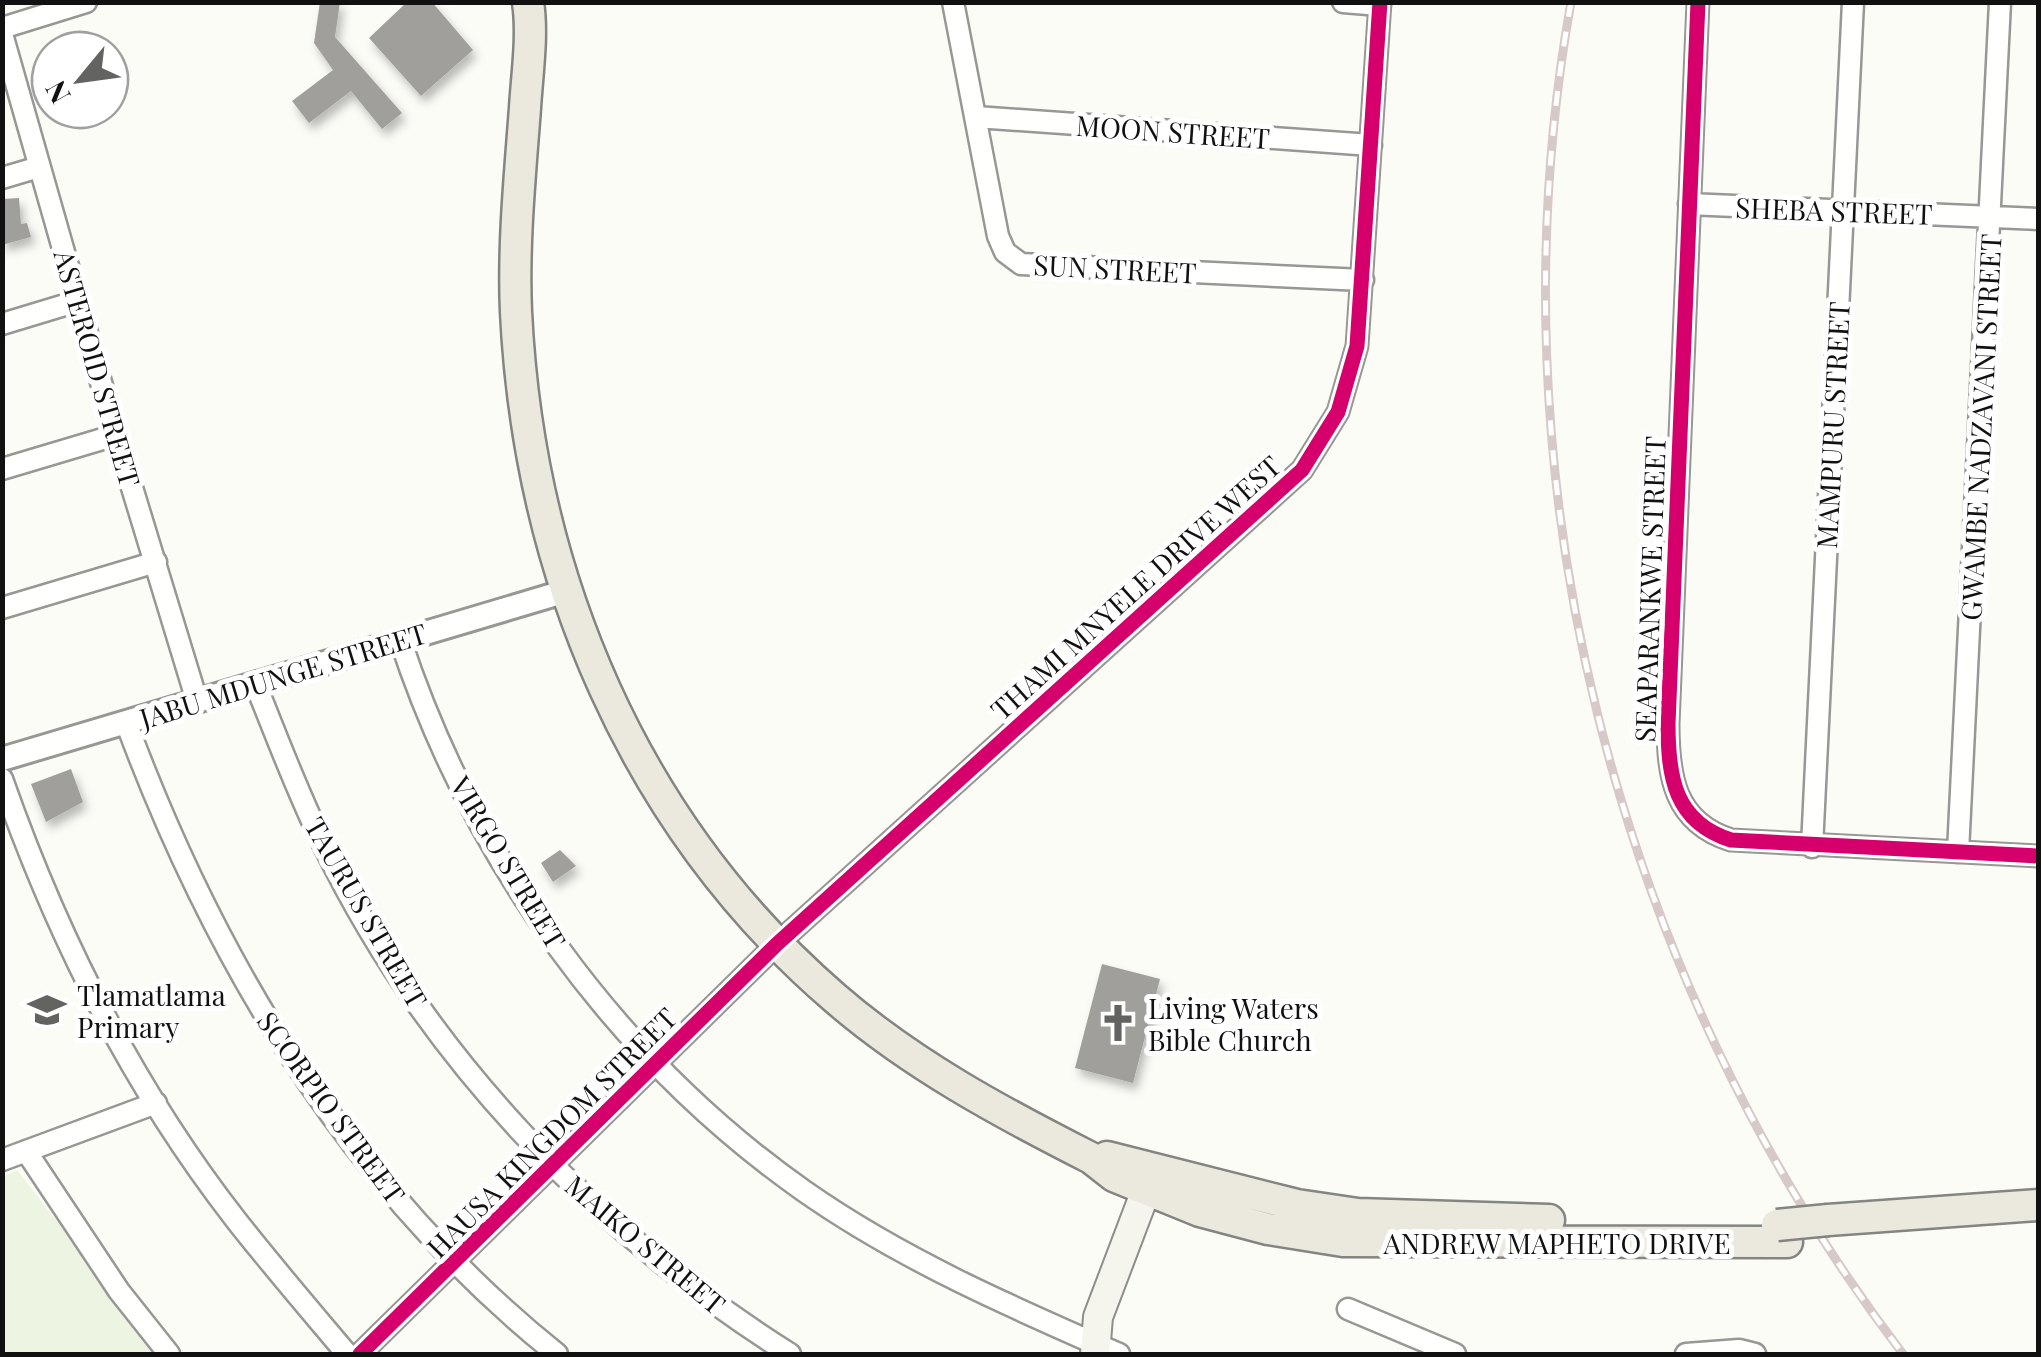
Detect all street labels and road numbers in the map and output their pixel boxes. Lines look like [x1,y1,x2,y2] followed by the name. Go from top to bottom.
[1075,106,1271,156] street label: MOON STREET
[1735,188,1933,232] street label: SHEBA STREET
[1951,233,2009,621] street label: GWAMBE NADZAVANI STREET
[46,244,150,491] street label: ASTEROID STREET
[1033,245,1197,291] street label: SUN STREET
[1807,300,1857,550] street label: MAMPURU STREET
[1625,435,1673,743] street label: SEAPARANKWE STREET
[982,447,1288,727] street label: THAMI MNYELE DRIVE WEST
[134,614,431,737] street label: JABU MDUNGE STREET
[442,768,575,955] street label: VIRGO STREET
[297,810,437,1014] street label: TAURUS STREET
[418,999,684,1265] street label: HAUSA KINGDOM STREET
[250,1004,414,1210] street label: SCORPIO STREET
[558,1166,734,1322] street label: MAIKO STREET
[1383,1224,1730,1261] street label: ANDREW MAPHETO DRIVE

